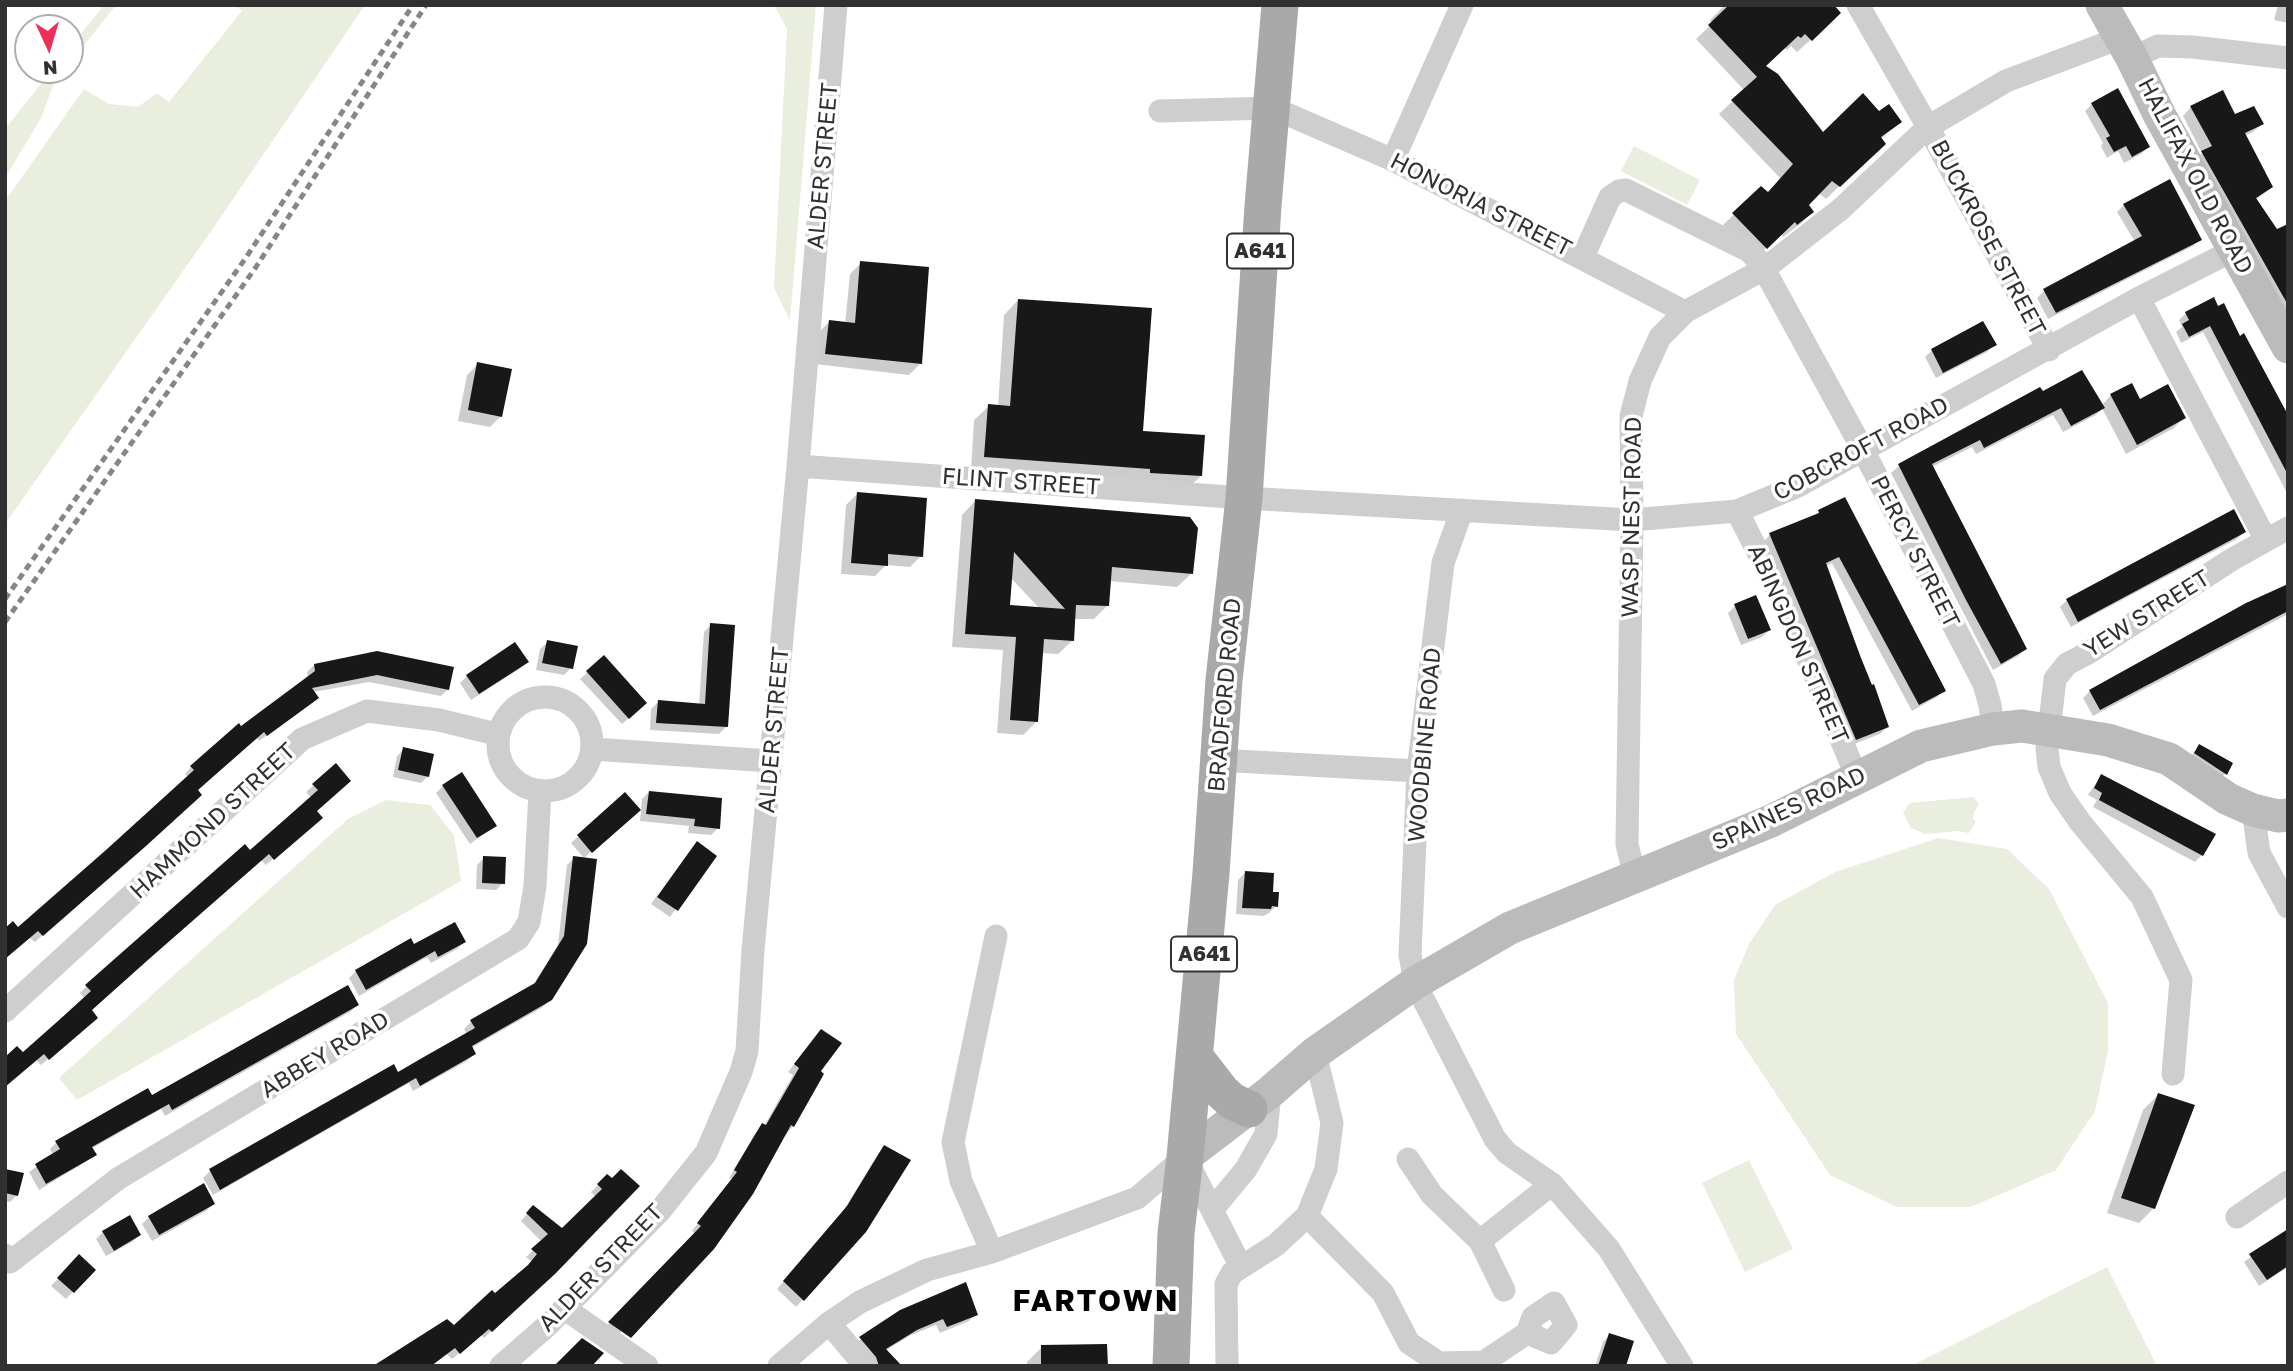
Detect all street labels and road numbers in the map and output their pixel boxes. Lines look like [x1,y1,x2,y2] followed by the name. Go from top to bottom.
[2132,73,2258,279] street label: HALIFAX OLD ROAD
[802,82,844,250] street label: ALDER STREET
[1925,135,2051,341] street label: BUCKROSE STREET
[1386,147,1576,263] street label: HONORIA STREET
[1227,233,1293,268] road number: A641
[1769,391,1953,507] street label: COBCROFT ROAD
[1616,416,1648,618] street label: WASP NEST ROAD
[941,463,1101,501] street label: FLINT STREET
[1865,471,1965,633] street label: PERCY STREET
[1742,540,1854,748] street label: ABINGDON STREET
[2079,564,2215,664] street label: YEW STREET
[1203,597,1247,793] street label: BRADFORD ROAD
[753,646,795,814] street label: ALDER STREET
[1403,646,1447,844] street label: WOODBINE ROAD
[125,737,301,905] street label: HAMMOND STREET
[1708,761,1870,857] street label: SPAINES ROAD
[1171,936,1237,972] road number: A641
[256,1006,394,1104] street label: ABBEY ROAD
[533,1198,669,1338] street label: ALDER STREET

